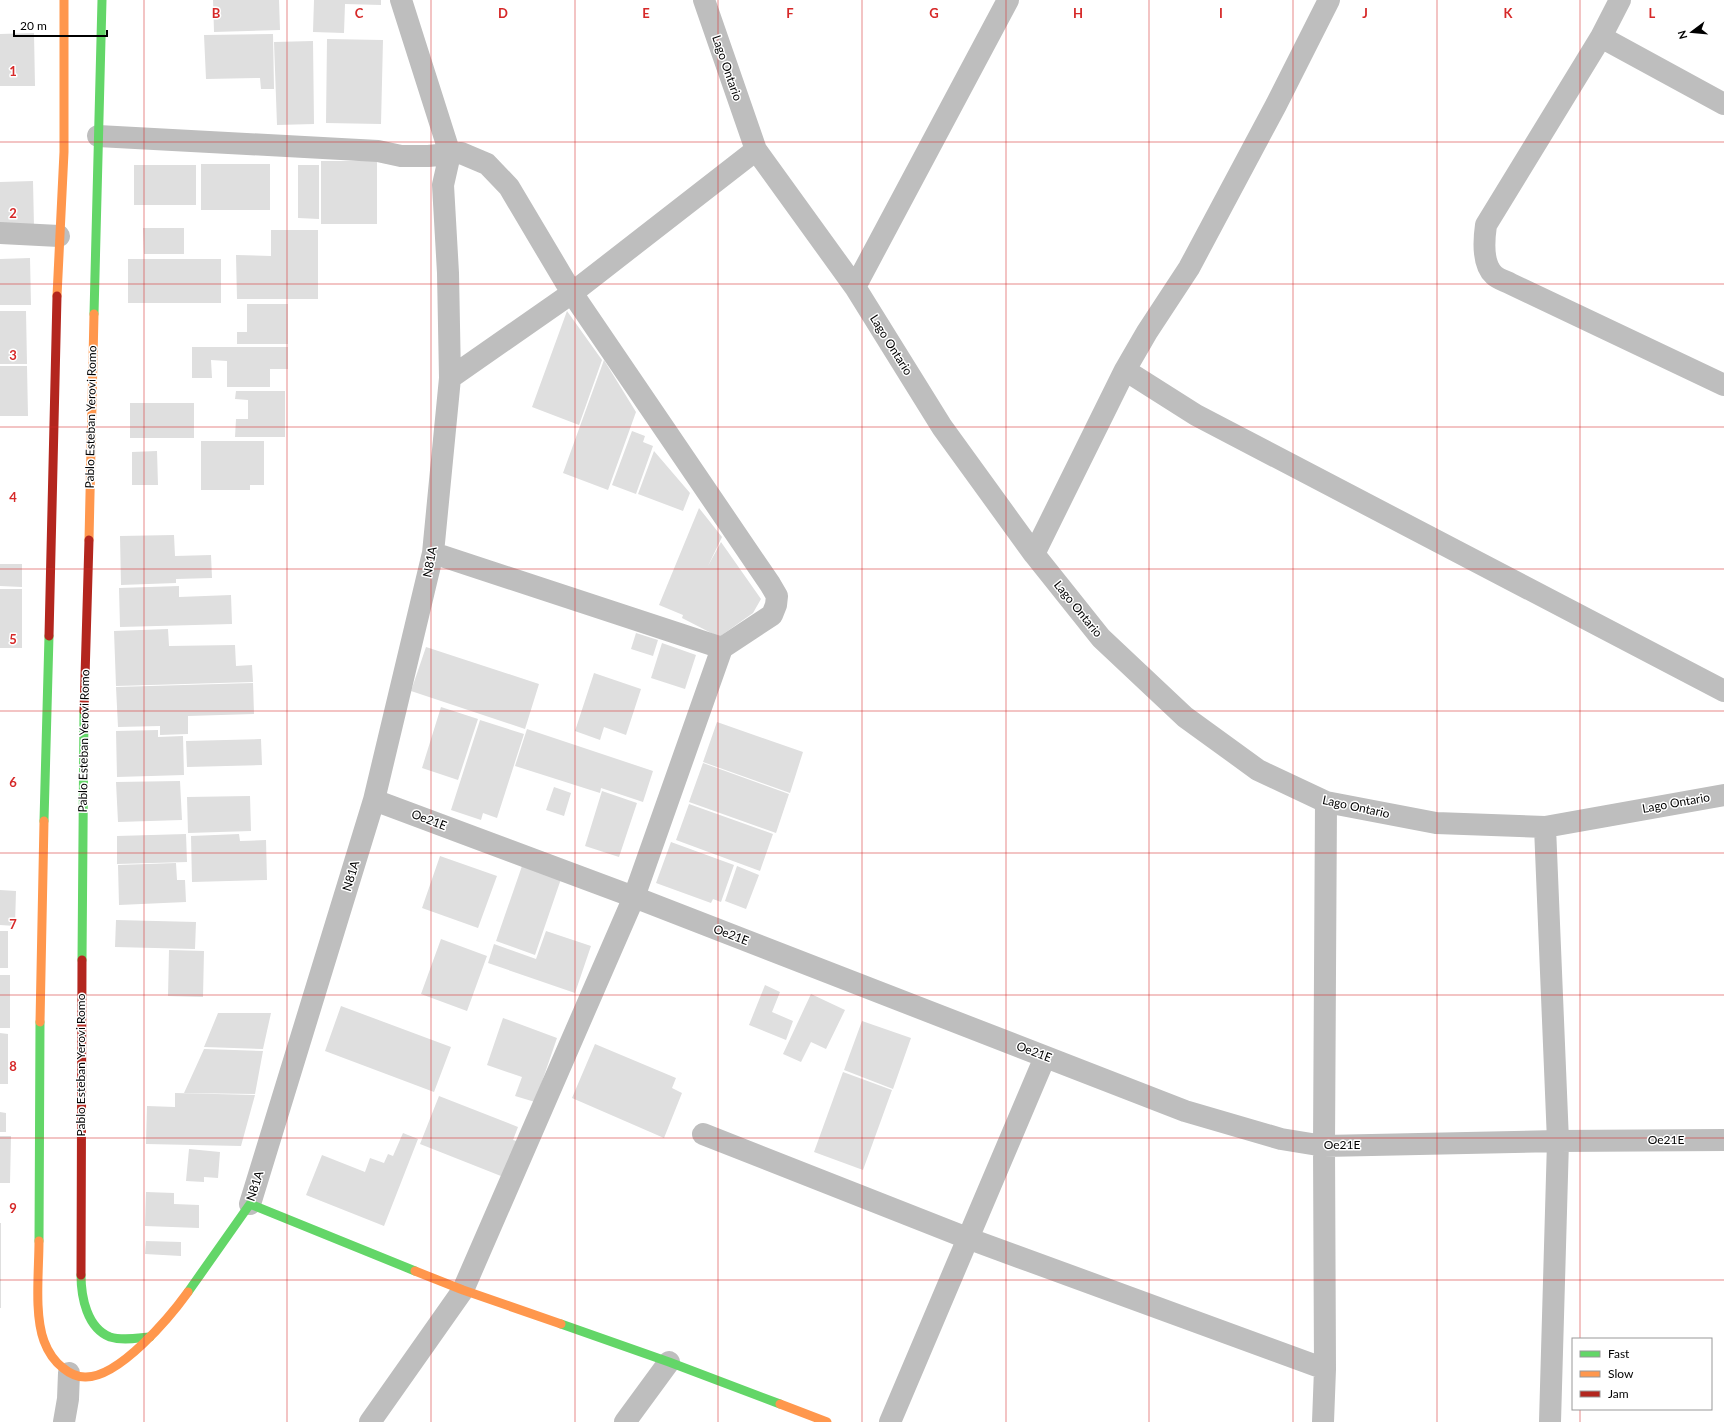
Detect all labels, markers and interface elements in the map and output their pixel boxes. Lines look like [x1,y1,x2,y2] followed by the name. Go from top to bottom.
[212,5,221,21] text: B
[355,5,364,21] text: C
[498,5,508,21] text: D
[642,5,650,21] text: E
[786,5,794,21] text: F
[929,5,939,21] text: G
[1073,5,1083,21] text: H
[1219,5,1223,21] text: I
[1362,5,1368,21] text: J
[1504,5,1514,21] text: K
[1649,5,1656,21] text: L
[14,12,107,38] scale bar
[1672,12,1712,52] north arrow
[20,18,47,33] text: 20 m
[1674,29,1689,41] text: N
[709,33,746,103] street label: Lago Ontario
[9,63,17,79] text: 1
[9,205,17,221] text: 2
[867,312,916,378] street label: Lago Ontario
[82,345,99,489] street label: Pablo Esteban Yerovi Romo
[9,347,17,363] text: 3
[9,489,17,505] text: 4
[419,544,440,579] street label: N81A
[1051,577,1106,640] street label: Lago Ontario
[9,631,17,647] text: 5
[75,669,92,813] street label: Pablo Esteban Yerovi Romo
[9,774,17,790] text: 6
[1641,789,1711,816] street label: Lago Ontario
[1321,792,1391,821] street label: Lago Ontario
[409,806,449,833] street label: Oe21E
[339,858,363,893] street label: N81A
[9,916,17,932] text: 7
[711,921,751,948] street label: Oe21E
[73,993,88,1137] street label: Pablo Esteban Yerovi Romo
[1014,1038,1054,1065] street label: Oe21E
[9,1058,17,1074] text: 8
[1648,1132,1684,1147] street label: Oe21E
[1324,1137,1360,1152] street label: Oe21E
[243,1168,267,1203] street label: N81A
[9,1200,17,1216] text: 9
[1572,1338,1712,1410] legend
[1608,1346,1630,1361] text: Fast
[1608,1366,1634,1381] text: Slow
[1608,1386,1629,1401] text: Jam

